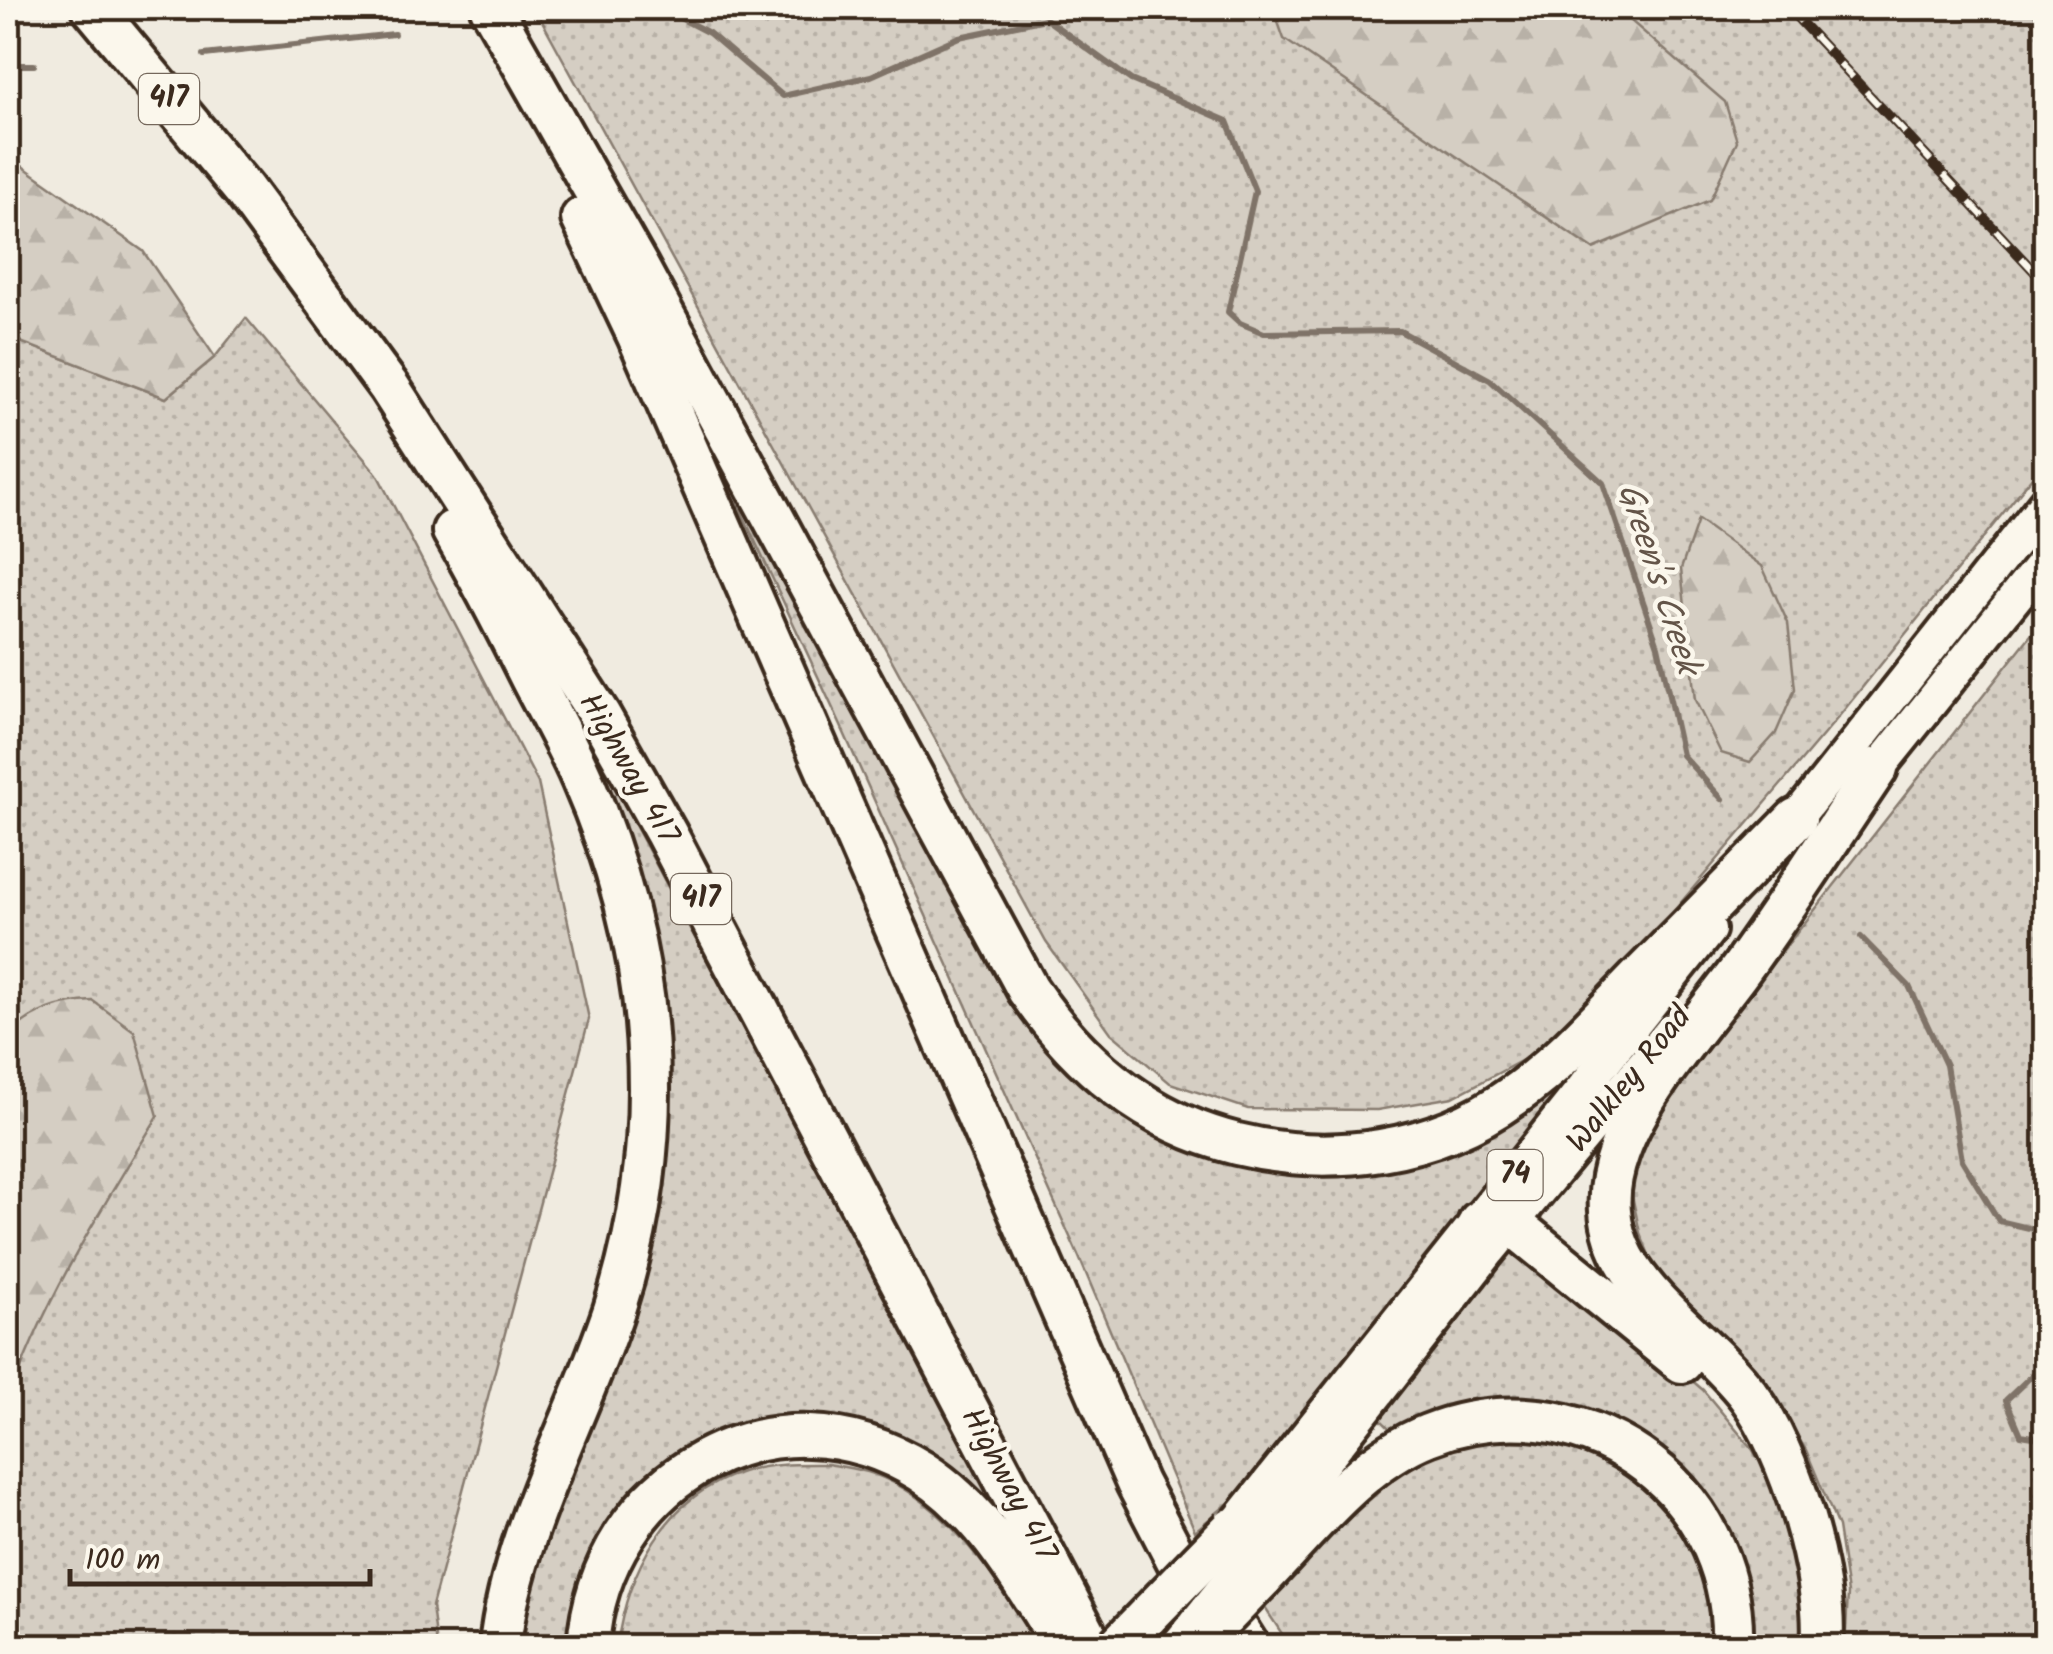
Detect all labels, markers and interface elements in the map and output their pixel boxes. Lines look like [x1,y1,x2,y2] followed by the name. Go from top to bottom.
[139,74,199,124] road number: 417
[1600,476,1716,686] water label: Green's Creek
[564,683,693,856] street label: Highway 417
[671,874,731,924] road number: 417
[1554,994,1706,1165] street label: Walkley Road
[1488,1150,1542,1200] road number: 74
[946,1399,1071,1572] street label: Highway 417
[70,1524,370,1586] scale bar
[85,1537,160,1585] text: 100 m

